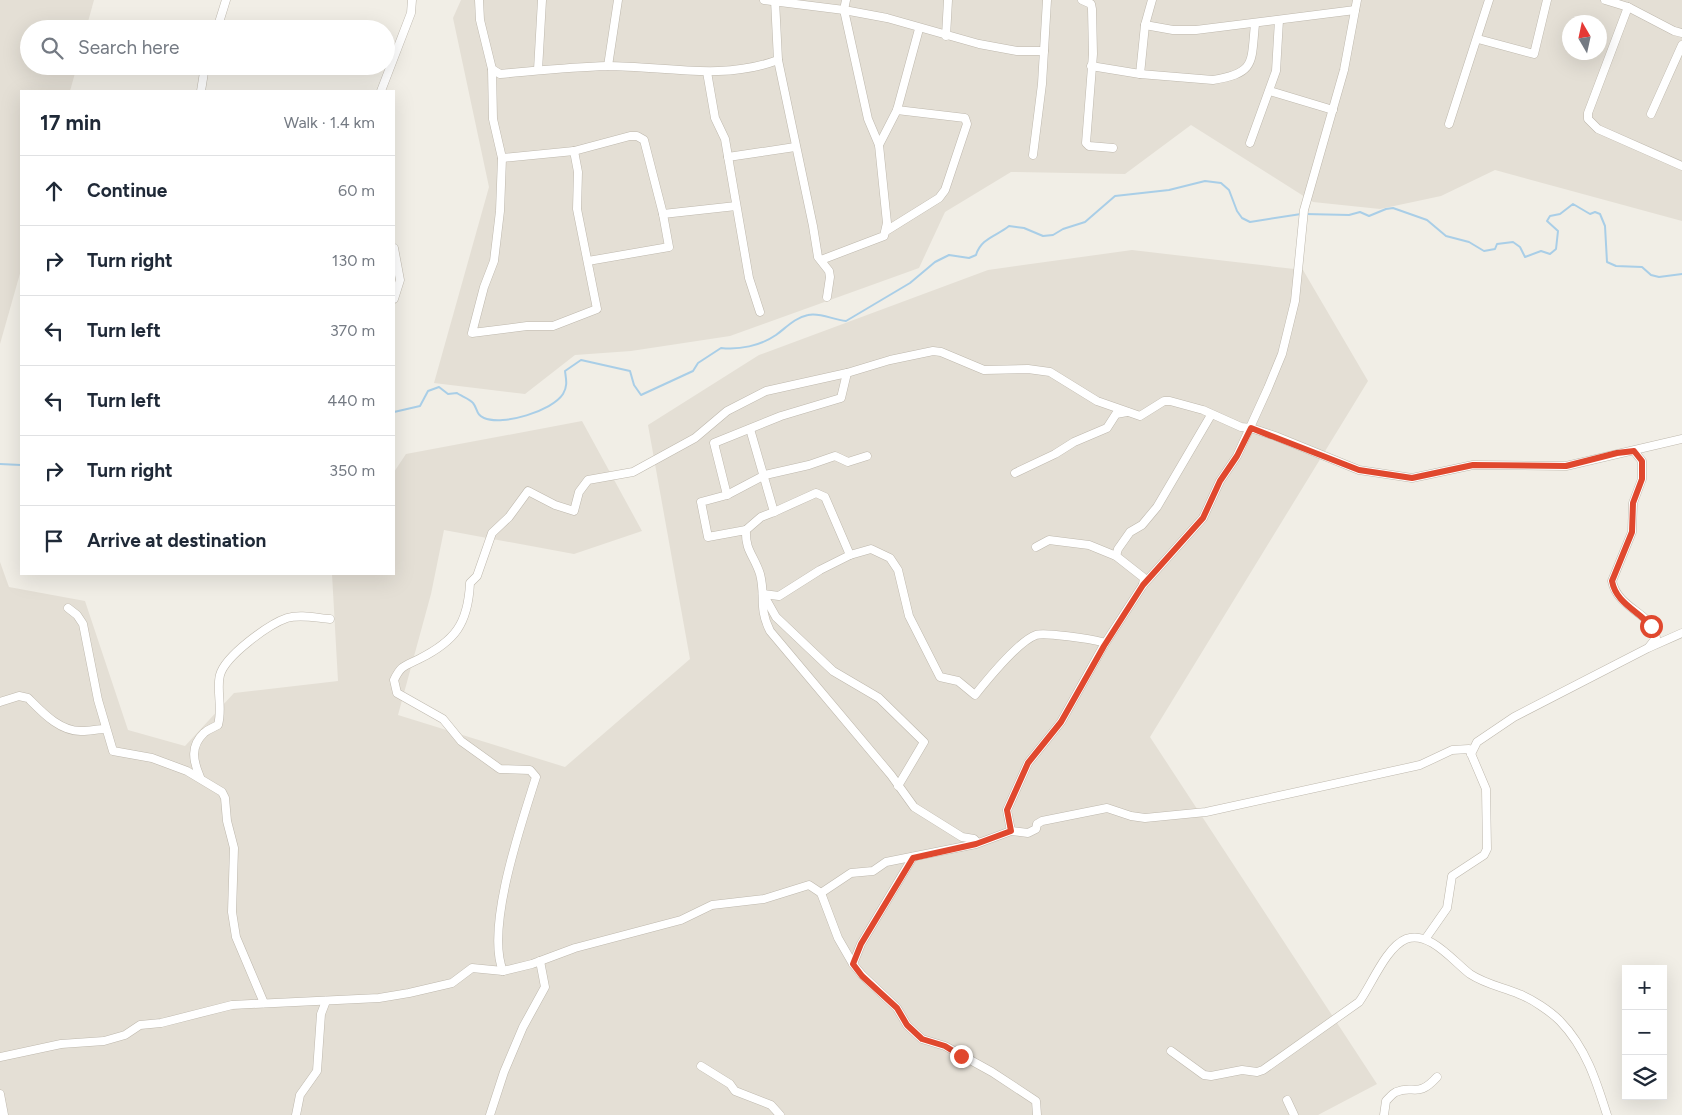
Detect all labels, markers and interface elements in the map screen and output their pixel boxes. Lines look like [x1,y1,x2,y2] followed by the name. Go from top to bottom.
[1562,15,1607,60] north arrow
[20,20,395,75] search box
[38,34,66,62] icon: search
[78,36,180,59] text: Search here
[40,110,101,135] text: 17 min
[284,113,375,132] text: Walk · 1.4 km
[40,177,68,205] icon: ahead
[87,179,167,202] text: Continue
[338,181,375,200] text: 60 m
[40,247,68,275] icon: right
[87,249,173,272] text: Turn right
[332,251,375,270] text: 130 m
[40,317,68,345] icon: left
[87,319,161,342] text: Turn left
[330,321,375,340] text: 370 m
[40,387,68,415] icon: left
[87,389,161,412] text: Turn left
[327,391,375,410] text: 440 m
[40,457,68,485] icon: right
[87,459,173,482] text: Turn right
[329,461,375,480] text: 350 m
[40,527,68,555] icon: arrive
[87,529,266,552] text: Arrive at destination
[1640,615,1663,638] route start
[1622,965,1667,1100] map controls
[1622,965,1667,1010] button: +
[1622,1010,1667,1055] button: −
[950,1045,973,1068] route end
[1622,1055,1667,1100] button: layers

